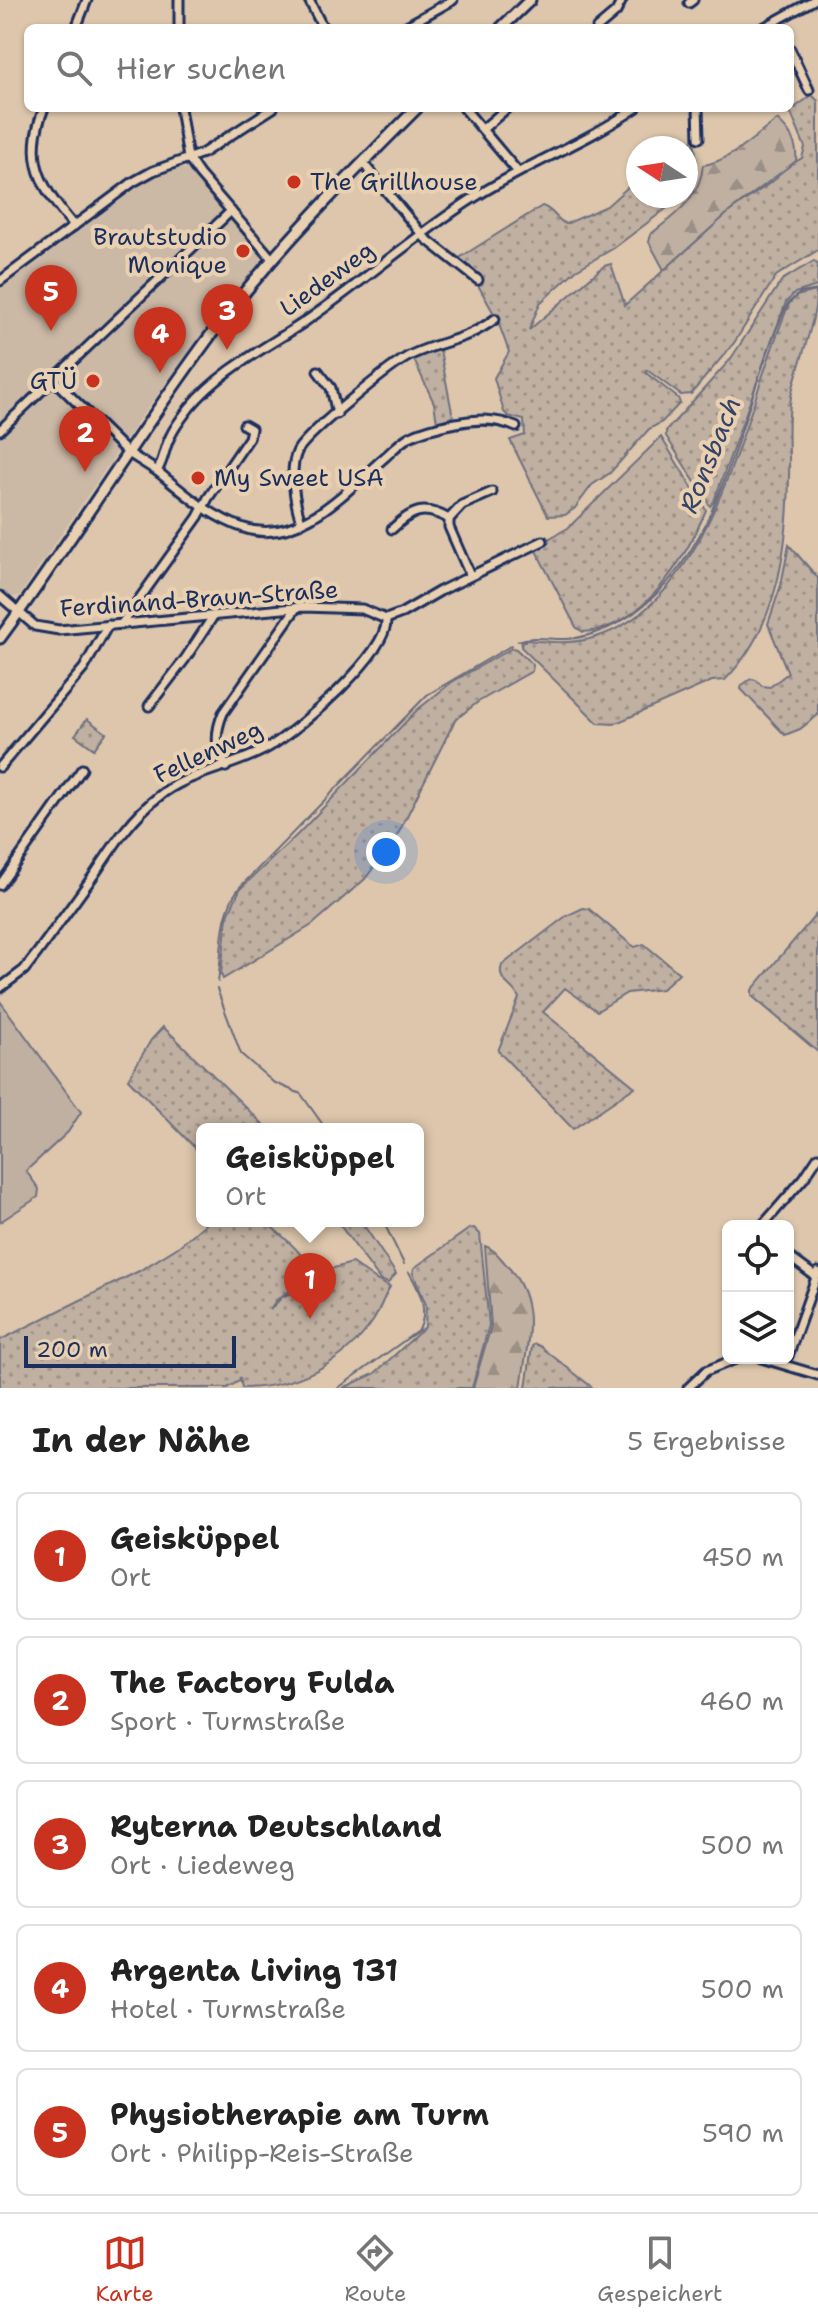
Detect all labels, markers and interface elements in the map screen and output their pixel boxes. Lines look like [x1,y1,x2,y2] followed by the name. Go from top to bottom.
[24,24,794,112] search box
[52,46,96,90] icon: search
[116,48,286,89] text: Hier suchen
[626,136,698,208] north arrow
[310,166,478,198] place label: The Grillhouse
[285,173,303,191] marker: The Grillhouse
[93,221,227,281] place label: Brautstudio Monique
[273,234,381,324] street label: Liedeweg
[234,242,252,260] marker: Brautstudio Monique
[25,265,77,331] pin: 5
[201,284,253,350] pin: 3
[134,307,186,373] pin: 4
[30,365,77,397] place label: GTÜ
[84,372,102,390] marker: GTÜ
[670,392,749,518] water label: Ronsbach
[59,406,111,472] pin: 2
[214,462,384,494] place label: My Sweet USA
[189,469,207,487] marker: My Sweet USA
[59,573,339,625] street label: Ferdinand-Braun-Straße
[149,713,267,791] street label: Fellenweg
[366,832,406,872] your location
[196,1123,424,1227] popup
[225,1137,395,1178] text: Geisküppel
[225,1178,267,1213] text: Ort
[722,1220,794,1364] map controls
[722,1220,794,1292] button: locate
[284,1253,336,1319] pin: 1
[722,1292,794,1364] button: layers
[24,1332,236,1368] scale bar
[36,1335,108,1364] text: 200 m
[32,1417,251,1463] text: In der Nähe
[627,1423,786,1458] text: 5 Ergebnisse
[110,1518,279,1559] text: Geisküppel
[54,1539,66,1574] text: 1
[701,1539,784,1574] text: 450 m
[110,1559,151,1594] text: Ort
[110,1662,395,1703] text: The Factory Fulda
[51,1683,69,1718] text: 2
[699,1683,784,1718] text: 460 m
[110,1703,346,1738] text: Sport · Turmstraße
[110,1806,442,1847] text: Ryterna Deutschland
[51,1827,69,1862] text: 3
[701,1827,784,1862] text: 500 m
[110,1847,295,1882] text: Ort · Liedeweg
[110,1950,398,1991] text: Argenta Living 131
[51,1971,69,2006] text: 4
[701,1971,784,2006] text: 500 m
[110,1991,346,2026] text: Hotel · Turmstraße
[110,2094,489,2135] text: Physiotherapie am Turm
[52,2115,68,2150] text: 5
[702,2115,784,2150] text: 590 m
[110,2135,414,2170] text: Ort · Philipp-Reis-Straße
[95,2231,154,2308] tab: Karte
[345,2231,406,2308] tab: Route
[597,2231,723,2308] tab: Gespeichert

